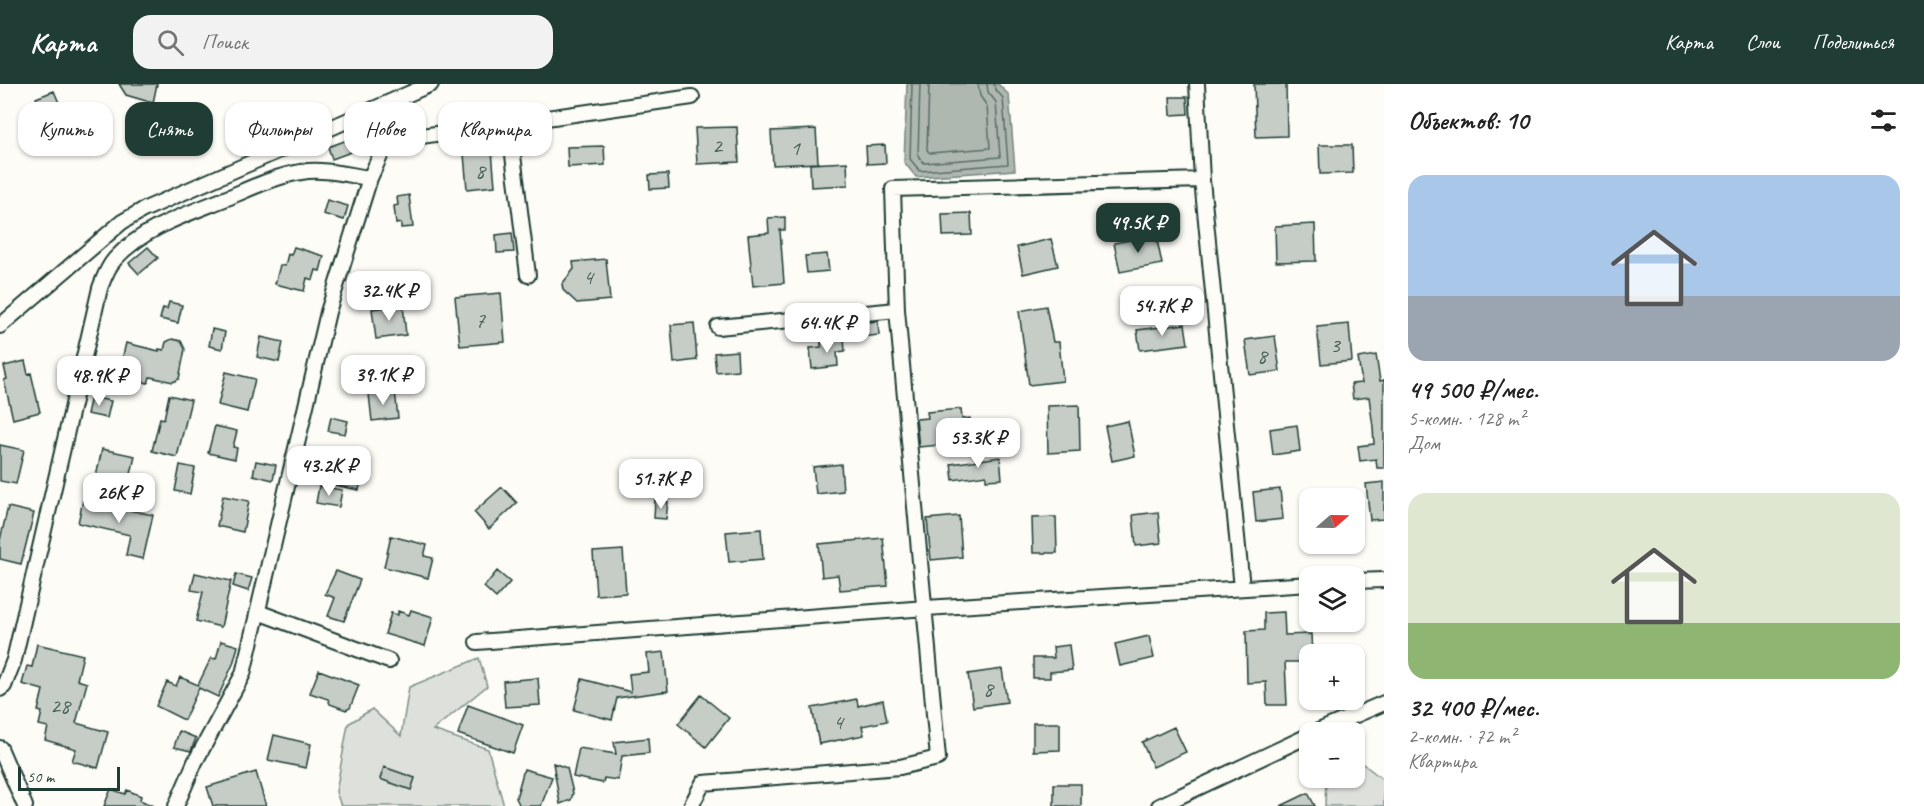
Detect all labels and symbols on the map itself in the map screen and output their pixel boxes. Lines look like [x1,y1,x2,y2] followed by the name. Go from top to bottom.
[712,132,724,160] house number: 2
[790,134,801,162] house number: 1
[475,157,487,185] house number: 8
[1083,203,1193,254] pin: 49.5K ₽
[583,263,595,291] house number: 4
[334,271,444,322] pin: 32.4K ₽
[1107,286,1217,337] pin: 54.7K ₽
[772,303,882,354] pin: 64.4K ₽
[475,306,486,334] house number: 7
[1330,331,1342,359] house number: 3
[1257,342,1269,370] house number: 8
[328,355,438,406] pin: 39.1K ₽
[44,356,154,407] pin: 48.9K ₽
[923,418,1033,469] pin: 53.3K ₽
[274,446,384,497] pin: 43.2K ₽
[606,459,716,510] pin: 51.7K ₽
[77,473,161,524] pin: 26K ₽
[1299,488,1365,554] north arrow
[983,675,995,703] house number: 8
[50,692,72,720] house number: 28
[833,708,845,736] house number: 4
[18,764,120,792] scale bar

